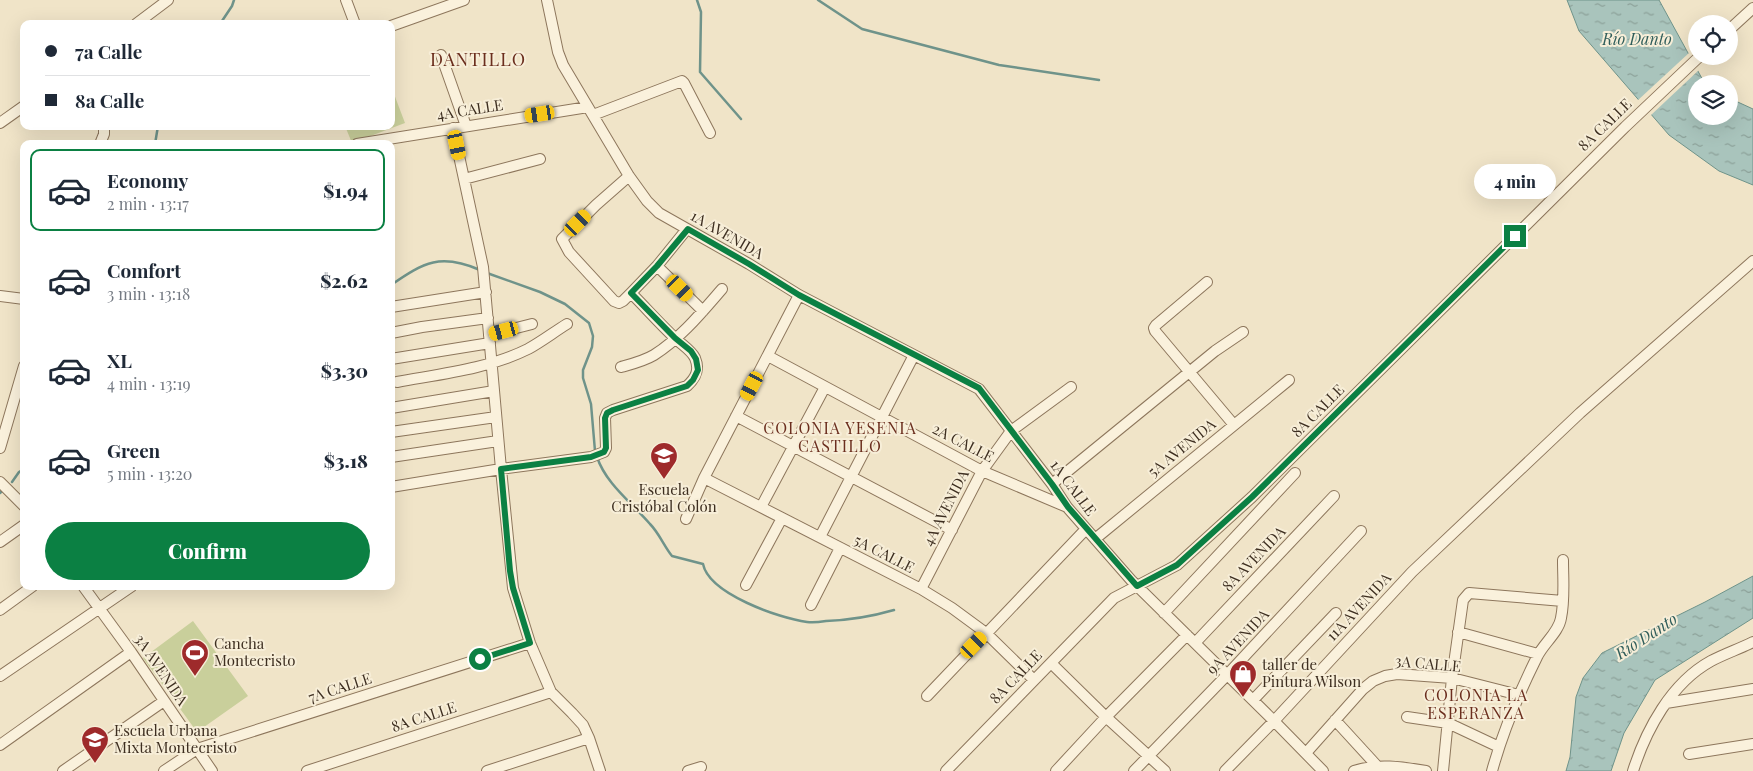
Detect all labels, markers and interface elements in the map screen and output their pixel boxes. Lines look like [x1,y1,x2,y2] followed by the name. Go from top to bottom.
[1688,15,1738,125] map controls
[1688,15,1738,65] button: locate
[1601,28,1672,49] water label: Río Danto
[75,38,142,64] text: 7a Calle
[430,47,526,71] district label: DANTILLO
[1688,75,1738,125] button: layers
[75,87,144,113] text: 8a Calle
[435,94,504,124] street label: 4A CALLE
[1573,94,1635,155] street label: 8A CALLE
[524,104,555,124] car
[446,129,467,161] car
[1474,164,1556,198] callout: 4 min
[107,167,188,193] text: Economy
[47,168,92,213] icon: car
[1494,171,1536,192] text: 4 min
[323,177,368,203] text: $1.94
[107,193,189,214] text: 2 min · 13:17
[687,205,768,263] street label: 1A AVENIDA
[562,207,593,239] car
[1504,225,1526,247] route end
[107,257,181,283] text: Comfort
[47,258,92,303] icon: car
[320,267,368,293] text: $2.62
[664,272,695,304] car
[107,283,190,304] text: 3 min · 13:18
[487,320,520,342] car
[107,347,132,373] text: XL
[47,348,92,393] icon: car
[321,357,368,383] text: $3.30
[738,369,765,403] car
[107,373,191,394] text: 4 min · 13:19
[1286,379,1348,441] street label: 8A CALLE
[1143,413,1220,481] street label: 5A AVENIDA
[763,417,917,456] district label: COLONIA YESENIA CASTILLO
[929,418,998,466] street label: 2A CALLE
[107,437,160,463] text: Green
[47,438,92,483] icon: car
[649,441,679,480] school or university icon: Escuela Cristóbal Colón
[324,447,368,473] text: $3.18
[1046,455,1101,519] street label: 1A CALLE
[107,463,192,484] text: 5 min · 13:20
[917,466,973,549] street label: 4A AVENIDA
[611,479,717,516] place label: Escuela Cristóbal Colón
[1217,521,1290,595] street label: 8A AVENIDA
[45,522,370,580] button: Confirm
[851,529,918,577] street label: 5A CALLE
[1321,567,1396,645] street label: 11A AVENIDA
[1202,604,1273,679] street label: 9A AVENIDA
[1610,608,1681,664] water label: Río Danto
[958,629,989,661] car
[131,630,193,710] street label: 3A AVENIDA
[214,633,295,670] place label: Cancha Montecristo
[180,638,210,677] sports icon: Cancha Montecristo
[985,645,1046,707] street label: 8A CALLE
[469,648,491,670] route start
[1394,650,1462,676] street label: 3A CALLE
[1262,654,1361,691] place label: taller de Pintura Wilson
[1228,659,1258,698] shop icon: taller de Pintura Wilson
[305,667,374,707] street label: 7A CALLE
[1424,684,1528,723] district label: COLONIA LA ESPERANZA
[389,696,459,736] street label: 8A CALLE
[114,720,237,757] place label: Escuela Urbana Mixta Montecristo
[80,725,110,764] school or university icon: Escuela Urbana Mixta Montecristo

